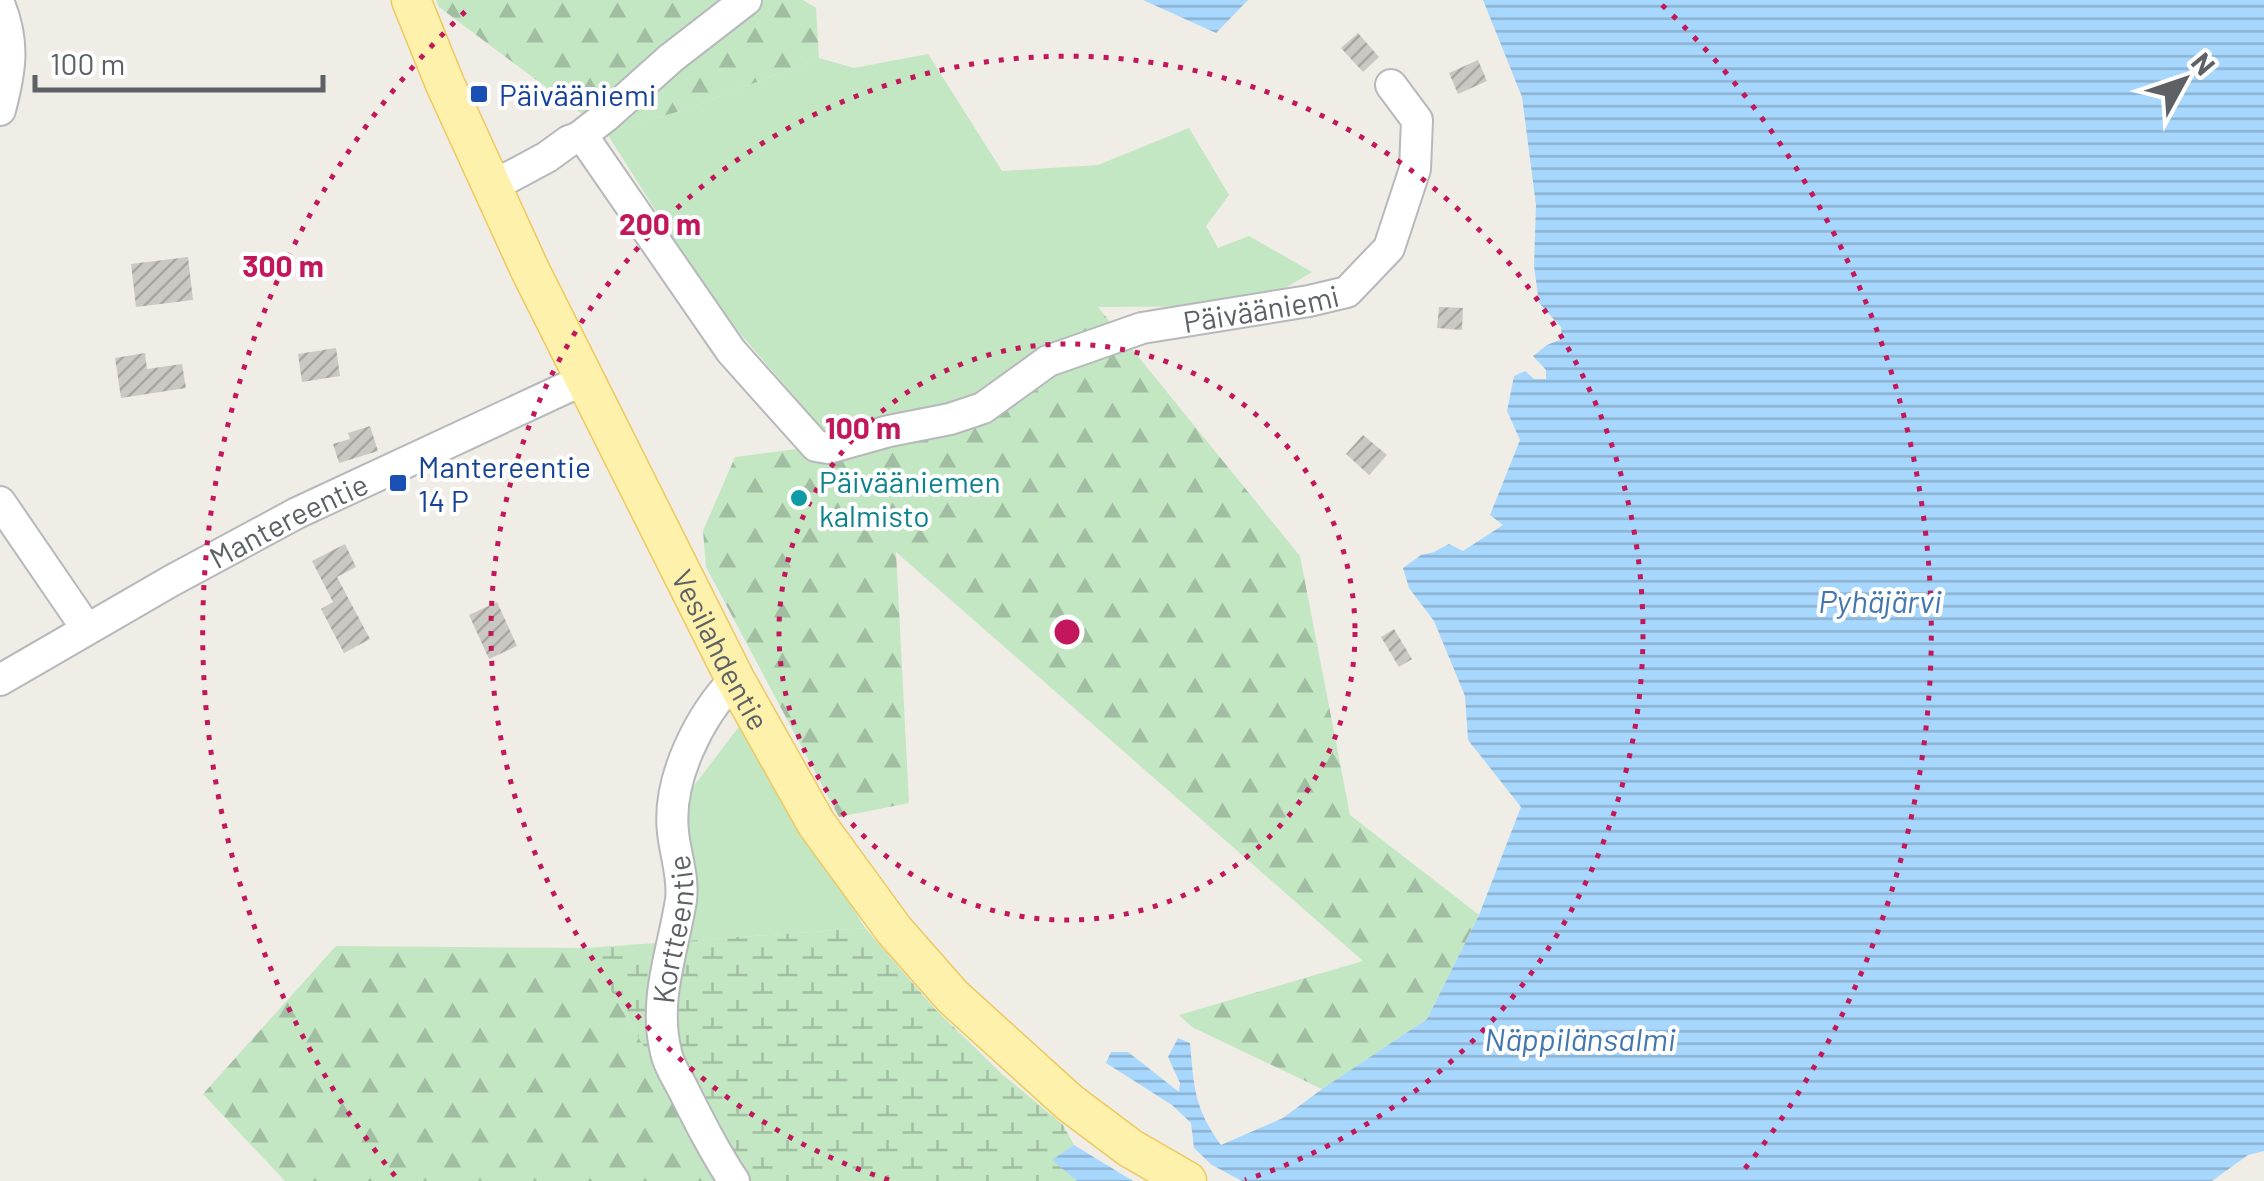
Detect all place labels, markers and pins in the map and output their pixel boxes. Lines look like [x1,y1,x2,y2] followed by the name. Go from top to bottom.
[499,76,656,112] place label: Päivääniemi
[468,83,490,105] marker: Päivääniemi
[418,448,591,518] place label: Mantereentie 14 P
[819,463,1001,533] place label: Päivääniemen kalmisto
[387,472,409,494] marker: Mantereentie 14 P
[788,487,810,509] marker: Päivääniemen kalmisto
[1049,614,1085,650] centre of rings

